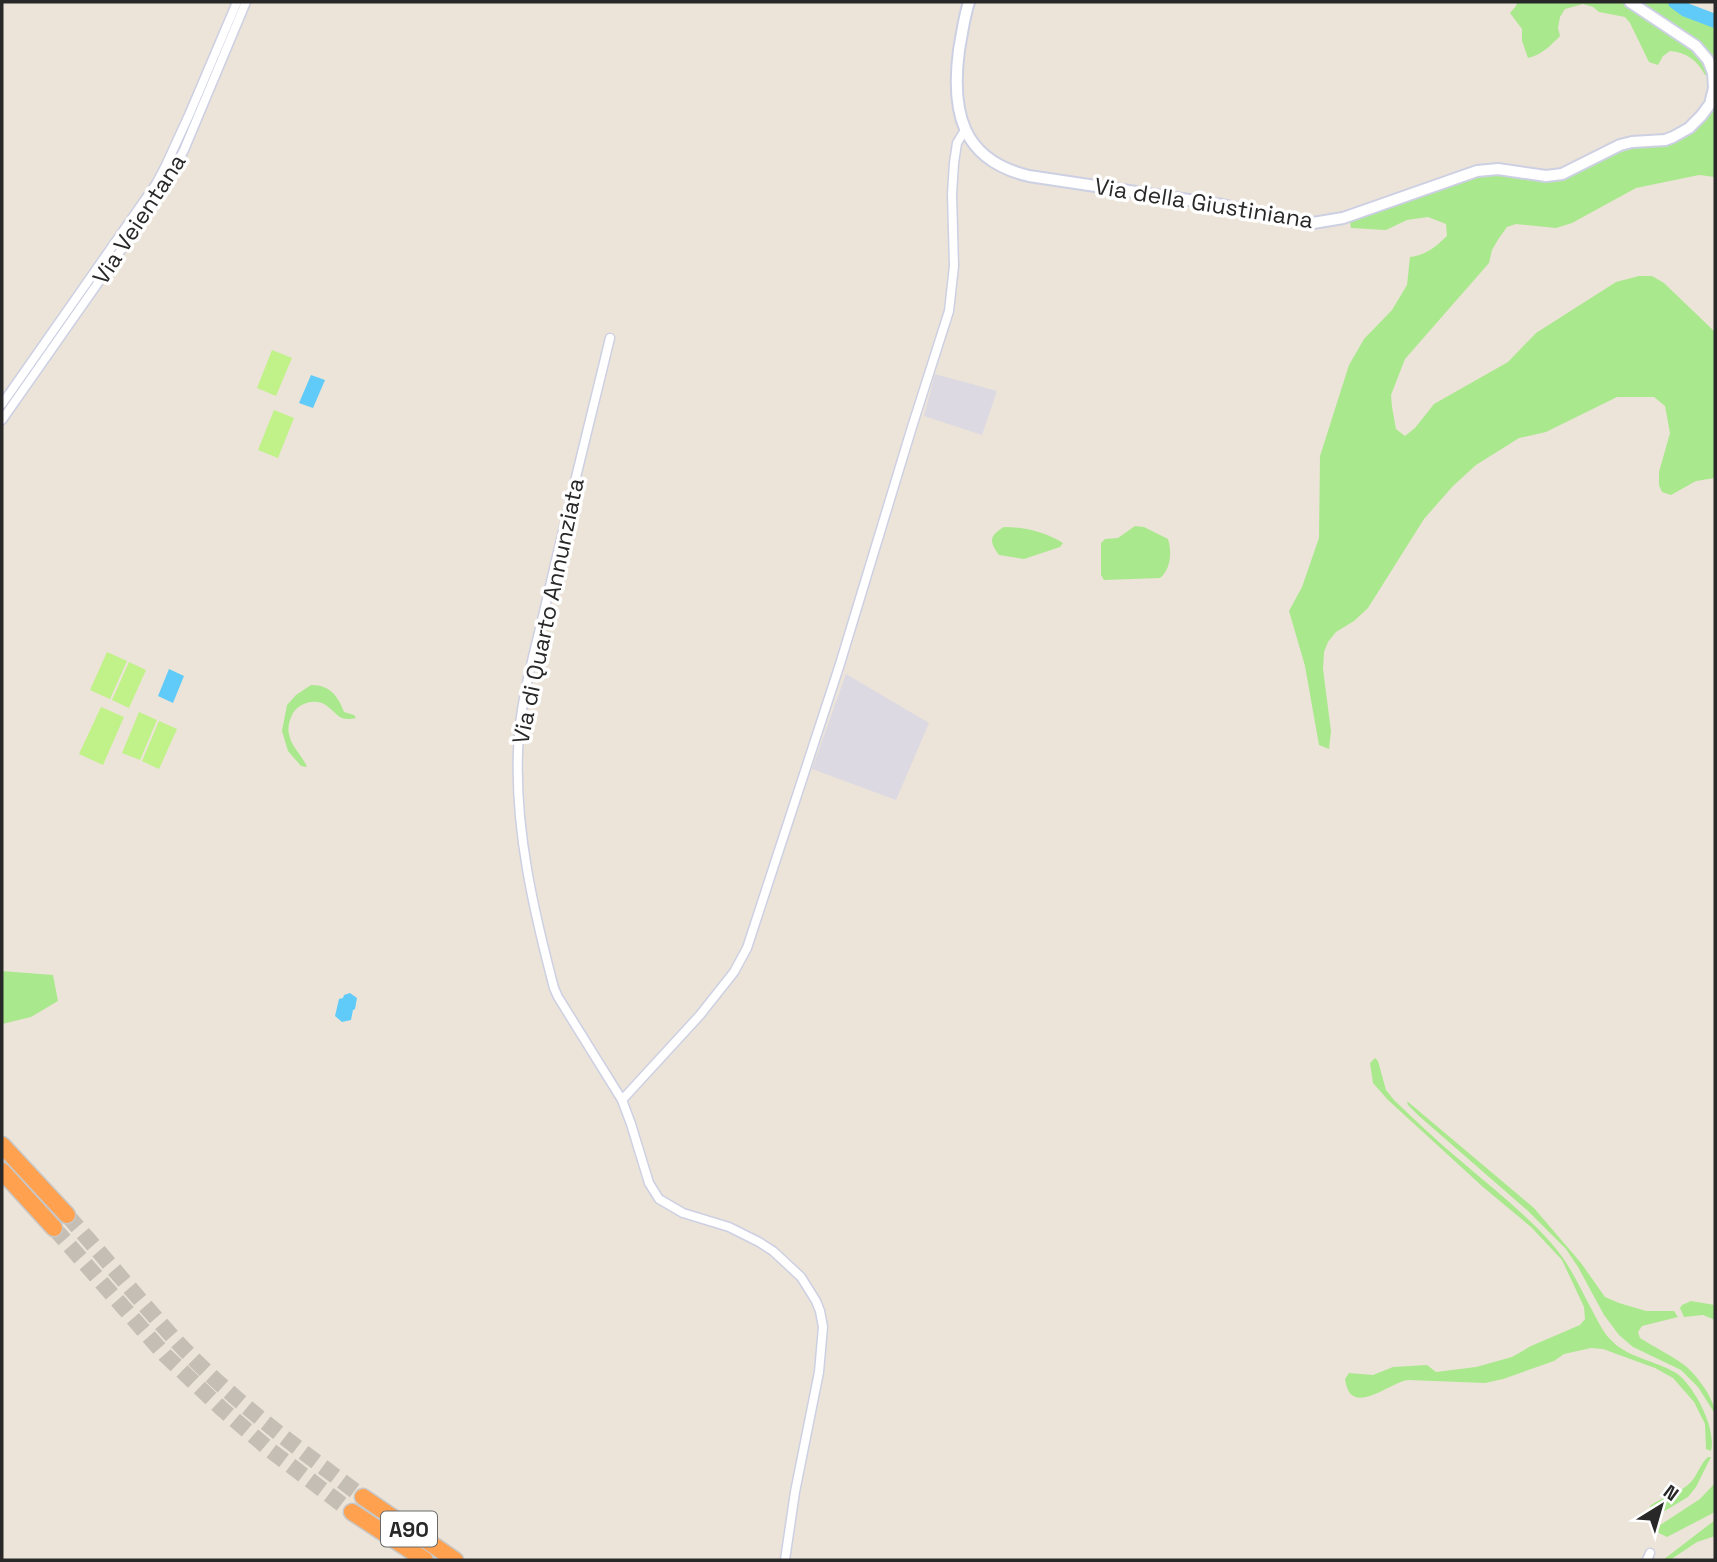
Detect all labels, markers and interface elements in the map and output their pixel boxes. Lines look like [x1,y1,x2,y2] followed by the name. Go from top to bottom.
[86,148,192,290] street label: Via Veientana
[1092,171,1316,235] street label: Via della Giustiniana
[505,475,591,747] street label: Via di Quarto Annunziata
[1626,1471,1696,1541] north arrow
[1658,1479,1684,1507] text: N
[381,1512,437,1546] road number: A90

